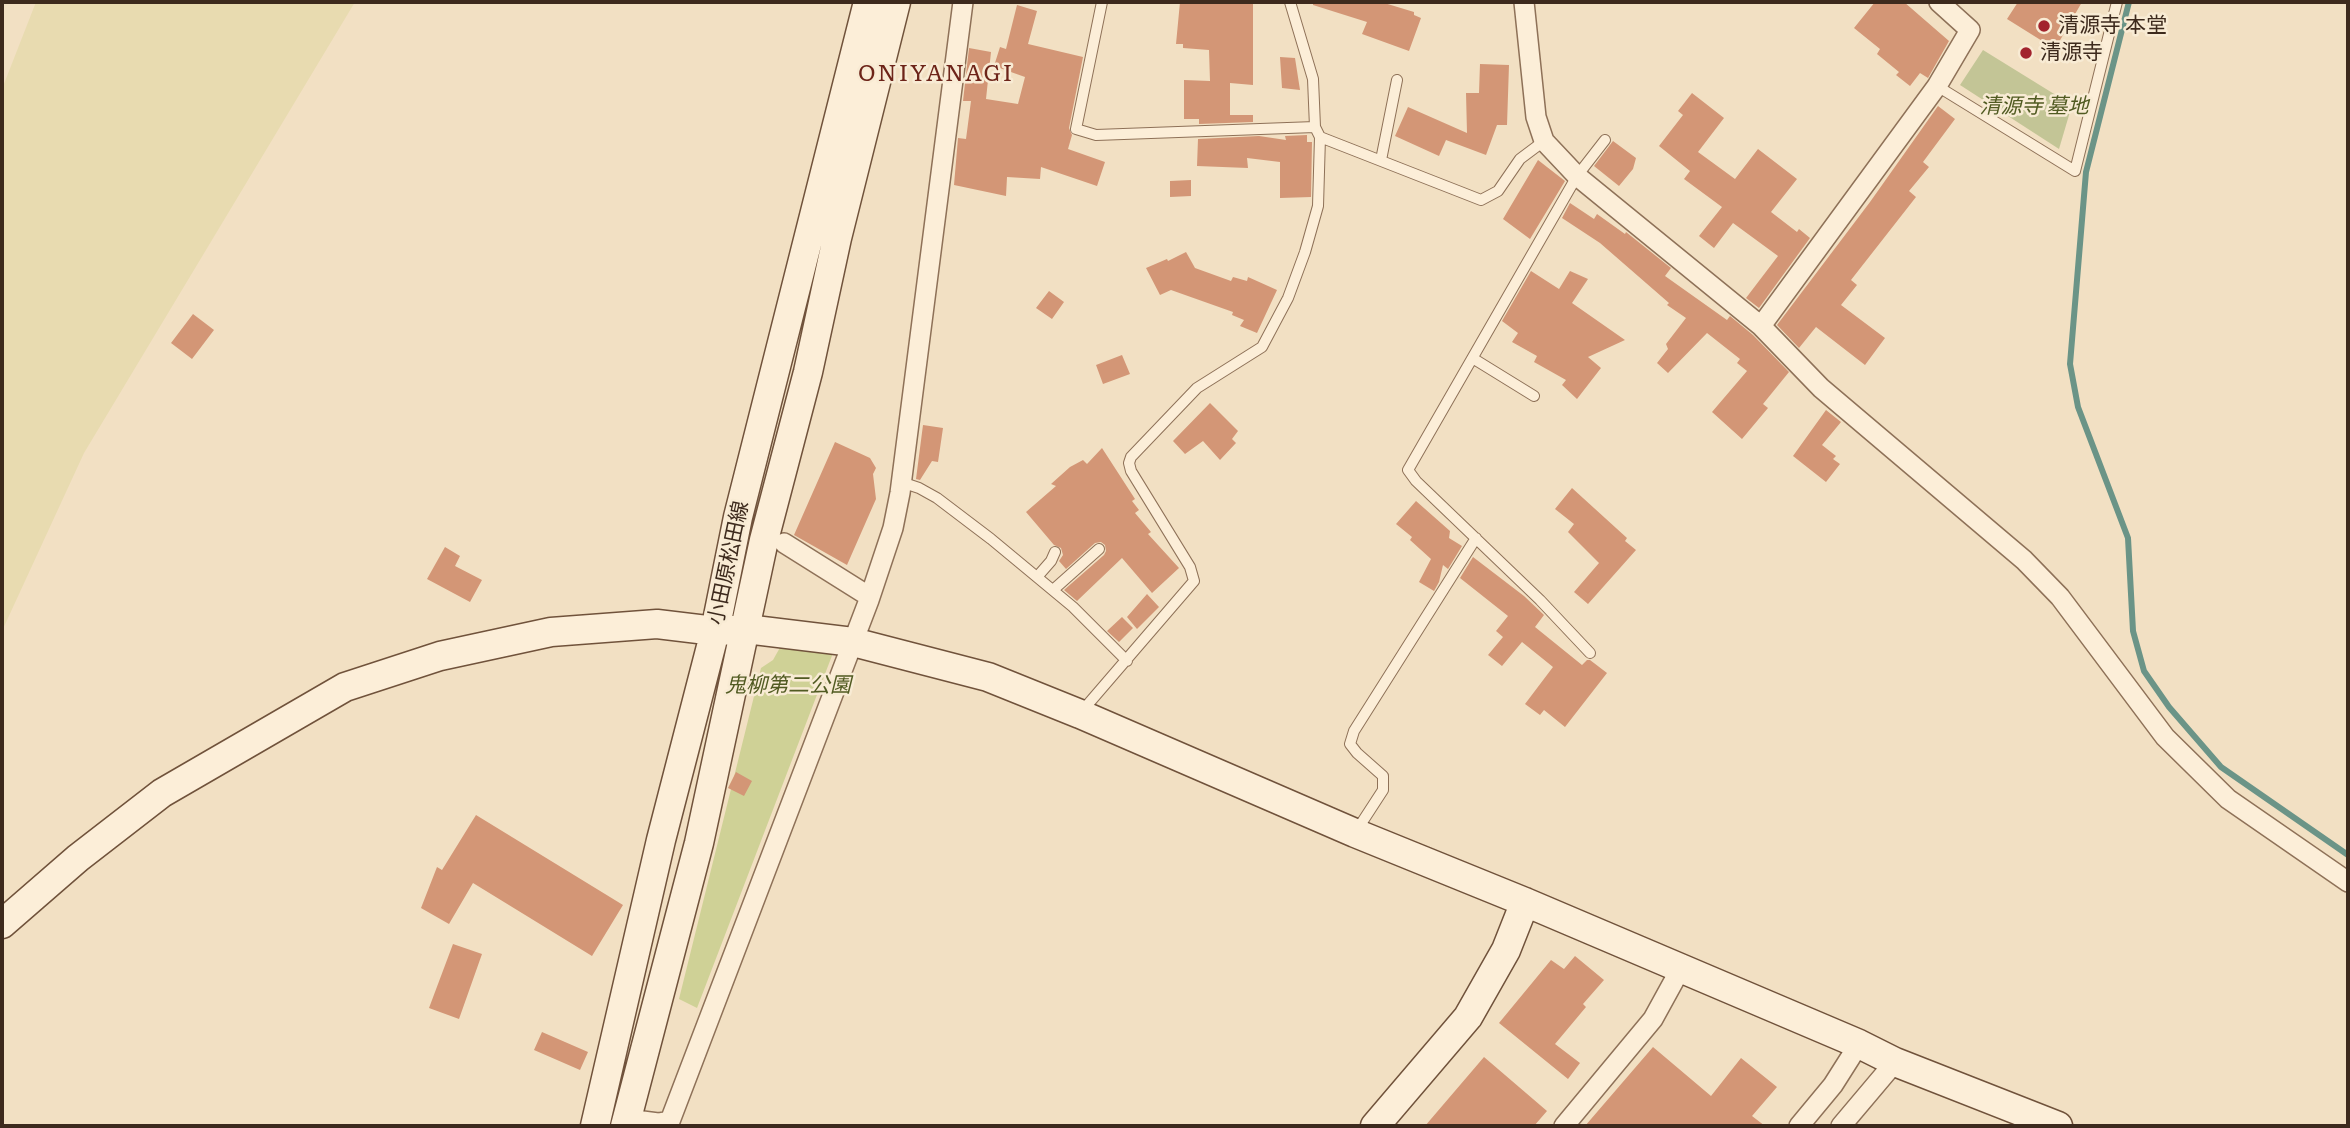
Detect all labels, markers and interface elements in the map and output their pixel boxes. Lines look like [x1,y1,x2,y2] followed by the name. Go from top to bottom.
[2058,13,2167,39] place label: 清源寺 本堂
[2036,18,2052,34] marker: 清源寺 本堂
[2040,40,2103,66] place label: 清源寺
[2018,45,2034,61] marker: 清源寺
[859,60,1013,88] district label: ONIYANAGI
[1980,94,2088,120] park label: 清源寺 墓地
[704,499,754,627] street label: 小田原松田線
[725,673,851,699] park label: 鬼柳第二公園

